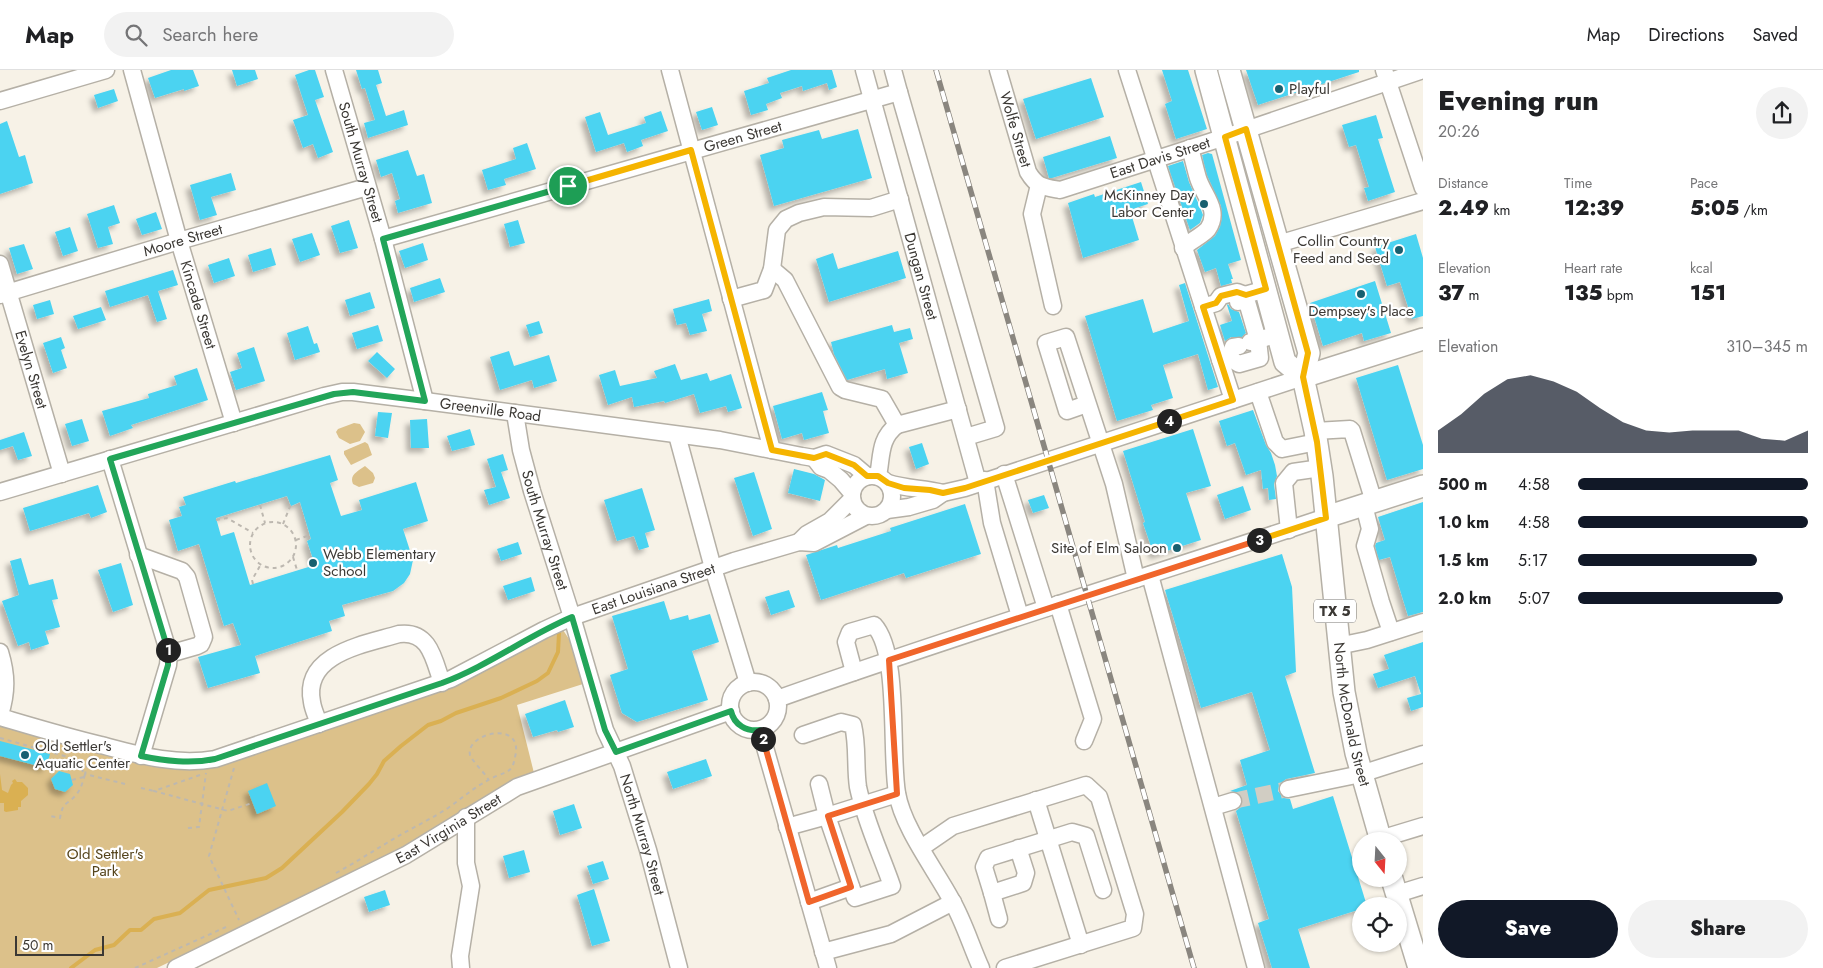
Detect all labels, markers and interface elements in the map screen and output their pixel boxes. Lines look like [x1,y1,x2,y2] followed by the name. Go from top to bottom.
[104,12,454,57] search box
[25,17,74,52] text: Map
[122,21,150,49] icon: search
[162,21,258,48] text: Search here
[1587,22,1620,48] text: Map
[1648,22,1724,48] text: Directions
[1752,22,1798,48] text: Saved
[1289,78,1330,100] place label: Playful
[1438,80,1599,121] text: Evening run
[1273,83,1285,95] marker: Playful
[1756,87,1808,139] button: share
[994,89,1037,170] street label: Wolfe Street
[333,99,389,226] street label: South Murray Street
[701,115,785,158] street label: Green Street
[1438,120,1480,143] text: 20:26
[1107,131,1213,184] street label: East Davis Street
[547,165,589,207] pin
[554,172,582,200] icon: arrive
[1438,173,1488,193] text: Distance
[1564,173,1592,193] text: Time
[1690,173,1718,193] text: Pace
[1104,184,1195,223] place label: McKinney Day Labor Center
[1438,193,1489,223] text: 2.49
[1564,193,1624,223] text: 12:39
[1690,193,1739,223] text: 5:05
[1198,198,1210,210] marker: McKinney Day Labor Center
[1489,200,1511,220] text: km
[1739,200,1768,220] text: /km
[141,218,225,262] street label: Moore Street
[898,230,944,323] street label: Dungan Street
[1293,230,1389,269] place label: Collin Country Feed and Seed
[1393,244,1405,256] marker: Collin Country Feed and Seed
[175,258,222,352] street label: Kincade Street
[1438,258,1491,278] text: Elevation
[1564,258,1622,278] text: Heart rate
[1690,258,1713,278] text: kcal
[1438,278,1464,308] text: 37
[1564,278,1603,308] text: 135
[1690,278,1726,308] text: 151
[1464,285,1479,305] text: m
[1603,285,1634,305] text: bpm
[1355,288,1367,300] marker: Dempsey's Place
[1308,300,1414,322] place label: Dempsey's Place
[9,328,53,412] street label: Evelyn Street
[1438,335,1498,358] text: Elevation
[1726,335,1808,358] text: 310–345 m
[439,392,542,427] street label: Greenville Road
[1156,408,1182,434] pin: 4
[1165,411,1174,431] text: 4
[516,468,574,593] street label: South Murray Street
[1438,473,1487,496] text: 500 m
[1518,473,1550,496] text: 4:58
[1438,511,1489,534] text: 1.0 km
[1518,511,1550,534] text: 4:58
[1246,528,1272,552] pin: 3
[1255,530,1264,550] text: 3
[1051,537,1167,559] place label: Site of Elm Saloon
[1171,542,1183,554] marker: Site of Elm Saloon
[323,543,436,582] place label: Webb Elementary School
[1438,549,1489,572] text: 1.5 km
[1518,549,1547,572] text: 5:17
[307,557,319,569] marker: Webb Elementary School
[589,557,718,620] street label: East Louisiana Street
[1438,587,1491,610] text: 2.0 km
[1518,587,1550,610] text: 5:07
[1314,600,1356,622] road number: TX 5
[156,638,180,662] pin: 1
[165,640,172,660] text: 1
[1328,641,1376,789] street label: North McDonald Street
[750,726,776,752] pin: 2
[759,729,768,749] text: 2
[35,735,131,774] place label: Old Settler's Aquatic Center
[19,749,31,761] marker: Old Settler's Aquatic Center
[614,771,670,898] street label: North Murray Street
[392,788,506,869] street label: East Virginia Street
[1352,832,1408,888] north arrow
[1352,832,1407,952] map controls
[67,843,143,882] park label: Old Settler's Park
[1352,897,1407,952] button: locate
[1438,900,1618,958] button: Save
[1628,900,1808,958] button: Share
[15,933,104,956] scale bar
[22,935,53,955] text: 50 m

